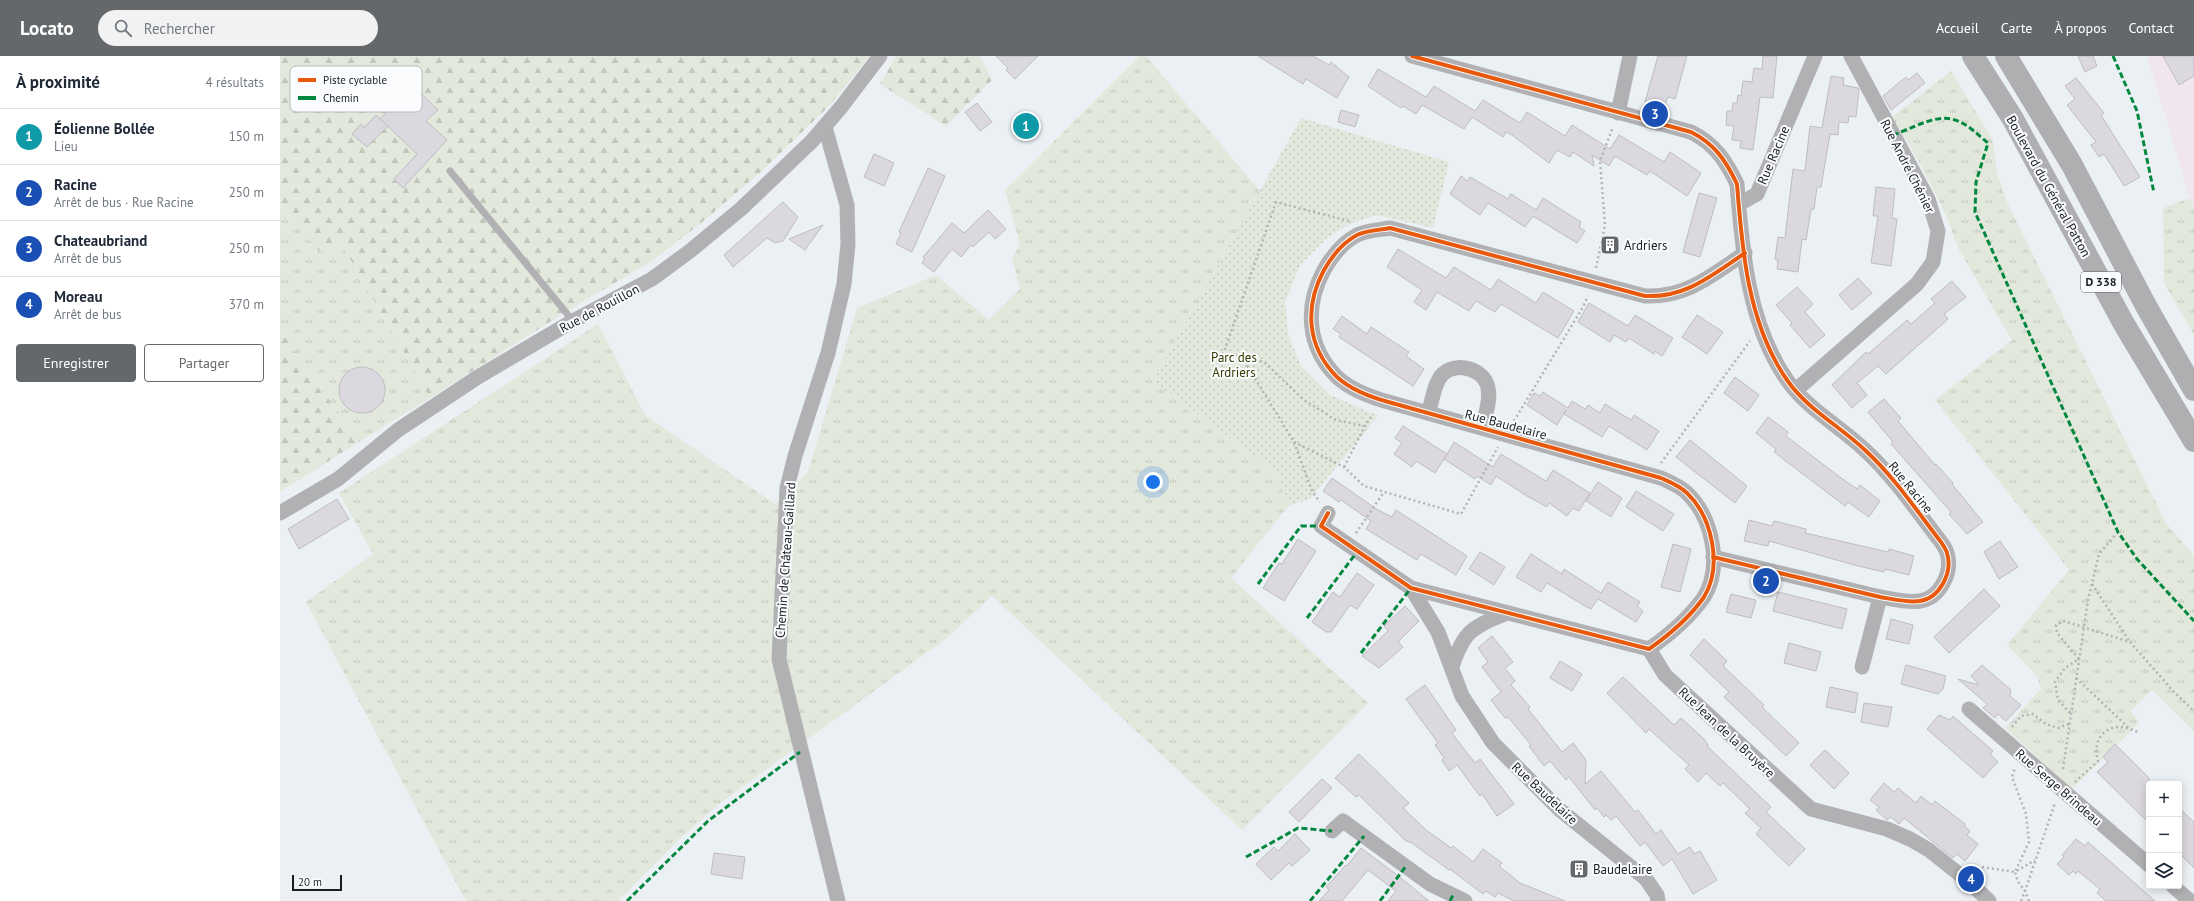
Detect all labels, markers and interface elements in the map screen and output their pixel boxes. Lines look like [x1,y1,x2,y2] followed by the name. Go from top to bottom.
[98,10,378,46] search box
[20,16,74,40] text: Locato
[112,17,134,39] icon: search
[144,19,215,38] text: Rechercher
[1936,19,1979,37] text: Accueil
[2001,19,2032,37] text: Carte
[2054,19,2107,37] text: À propos
[2129,19,2174,37] text: Contact
[290,66,422,112] legend
[16,71,100,93] text: À proximité
[323,73,387,87] text: Piste cyclable
[205,74,264,91] text: 4 résultats
[323,91,359,105] text: Chemin
[1642,99,1668,129] pin: 3
[1013,111,1039,141] pin: 1
[2003,113,2095,260] street label: Boulevard du Général Patton
[1877,116,1939,217] street label: Rue André Chénier
[54,119,155,138] text: Éolienne Bollée
[1754,123,1793,187] street label: Rue Racine
[25,128,33,145] text: 1
[229,128,264,145] text: 150 m
[54,138,78,155] text: Lieu
[54,175,97,194] text: Racine
[25,184,33,201] text: 2
[229,184,264,201] text: 250 m
[54,194,194,211] text: Arrêt de bus · Rue Racine
[54,231,147,250] text: Chateaubriand
[1599,234,1621,256] building icon: Ardriers
[1624,237,1667,254] place label: Ardriers
[25,240,33,257] text: 3
[229,240,264,257] text: 250 m
[54,250,122,267] text: Arrêt de bus
[2081,272,2121,292] road number: D 338
[556,280,642,337] street label: Rue de Rouillon
[54,287,102,306] text: Moreau
[25,296,33,313] text: 4
[229,296,264,313] text: 370 m
[54,306,122,323] text: Arrêt de bus
[16,344,136,382] button: Enregistrer
[144,344,264,382] button: Partager
[1211,349,1257,381] park label: Parc des Ardriers
[1463,405,1549,444] street label: Rue Baudelaire
[1885,458,1937,517] street label: Rue Racine
[1143,472,1163,492] your location
[772,482,799,639] street label: Chemin de Château-Gaillard
[1753,566,1779,596] pin: 2
[1675,683,1778,781] street label: Rue Jean de la Bruyère
[2012,745,2106,830] street label: Rue Serge Brindeau
[1508,758,1581,828] street label: Rue Baudelaire
[2146,781,2182,889] map controls
[2146,781,2182,817] button: +
[2146,817,2182,853] button: −
[2146,853,2182,889] button: layers
[1568,858,1590,880] building icon: Baudelaire
[1593,861,1652,878] place label: Baudelaire
[1958,864,1984,894] pin: 4
[292,873,342,892] scale bar
[298,875,322,889] text: 20 m

